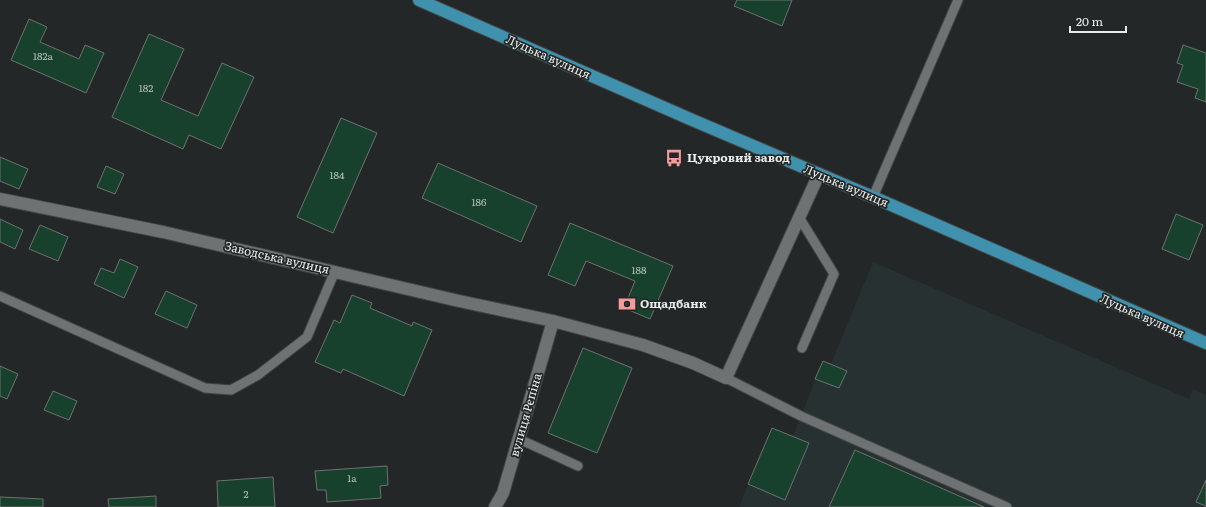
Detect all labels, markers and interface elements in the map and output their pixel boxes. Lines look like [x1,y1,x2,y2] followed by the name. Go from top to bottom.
[1070,8,1126,34] scale bar
[1076,12,1103,30] text: 20 m
[503,29,594,83] street label: Луцька вулиця
[33,48,54,63] house number: 182а
[139,80,153,95] house number: 182
[664,148,684,168] bus stop icon: Цукровий завод
[687,148,790,166] place label: Цукровий завод
[801,159,892,211] street label: Луцька вулиця
[329,167,345,182] house number: 184
[472,194,487,209] house number: 186
[223,236,331,278] street label: Заводська вулиця
[631,262,647,277] house number: 188
[1097,288,1188,342] street label: Луцька вулиця
[617,294,637,314] bank icon: Ощадбанк
[640,294,707,312] place label: Ощадбанк
[504,370,546,459] street label: вулиця Рєпіна
[347,470,357,485] house number: 1а
[243,486,249,501] house number: 2

